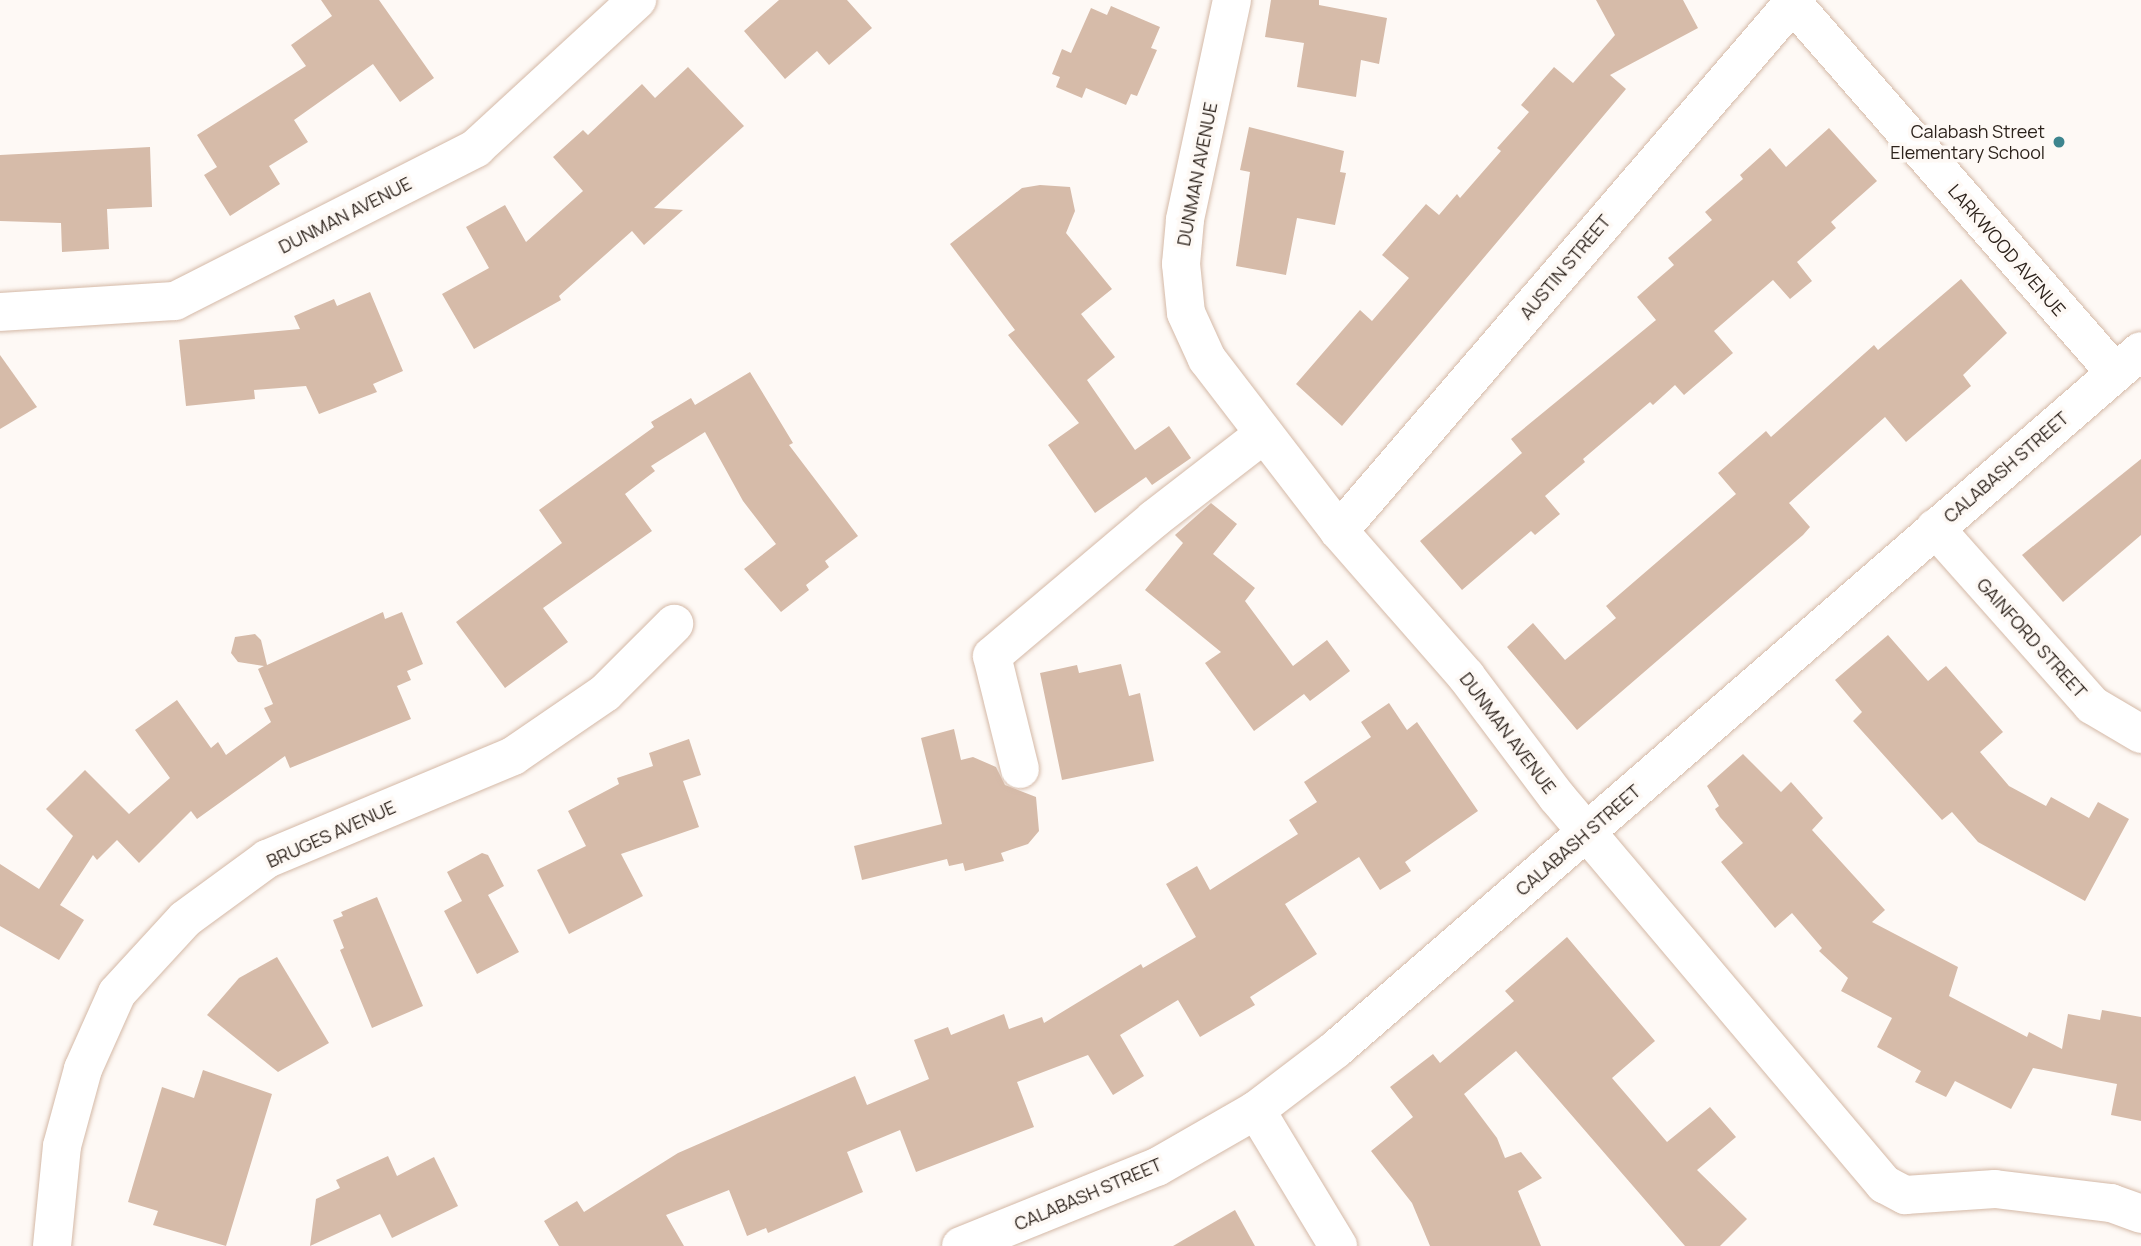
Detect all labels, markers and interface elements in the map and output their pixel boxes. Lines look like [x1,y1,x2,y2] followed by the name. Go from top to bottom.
[1172,100,1222,248] street label: DUNMAN AVENUE
[1890,121,2045,164] place label: Calabash Street Elementary School
[2051,134,2067,150] marker: Calabash Street Elementary School
[275,172,415,258] street label: DUNMAN AVENUE
[1944,180,2070,320] street label: LARKWOOD AVENUE
[1515,210,1615,324] street label: AUSTIN STREET
[1939,407,2073,527] street label: CALABASH STREET
[1973,574,2091,702] street label: GAINFORD STREET
[1455,668,1561,798] street label: DUNMAN AVENUE
[1511,780,1645,900] street label: CALABASH STREET
[263,796,399,872] street label: BRUGES AVENUE
[1011,1153,1165,1235] street label: CALABASH STREET

